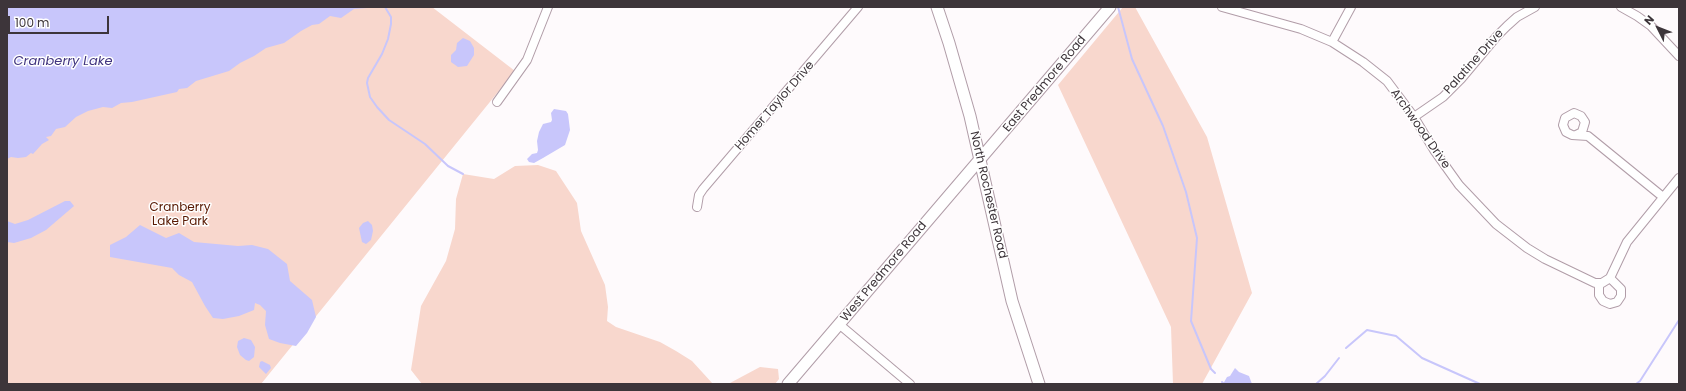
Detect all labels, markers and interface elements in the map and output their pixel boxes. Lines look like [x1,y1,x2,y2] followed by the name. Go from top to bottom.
[10,8,111,34] scale bar
[1638,8,1678,48] north arrow
[1640,12,1658,28] text: N
[15,14,49,31] text: 100 m
[1441,27,1507,97] street label: Palatine Drive
[1000,33,1090,135] street label: East Predmore Road
[14,54,112,70] water label: Cranberry Lake
[732,59,818,153] street label: Homer Taylor Drive
[1387,86,1453,172] street label: Archwood Drive
[966,130,1010,260] street label: North Rochester Road
[150,201,210,229] park label: Cranberry Lake Park
[838,219,930,325] street label: West Predmore Road

